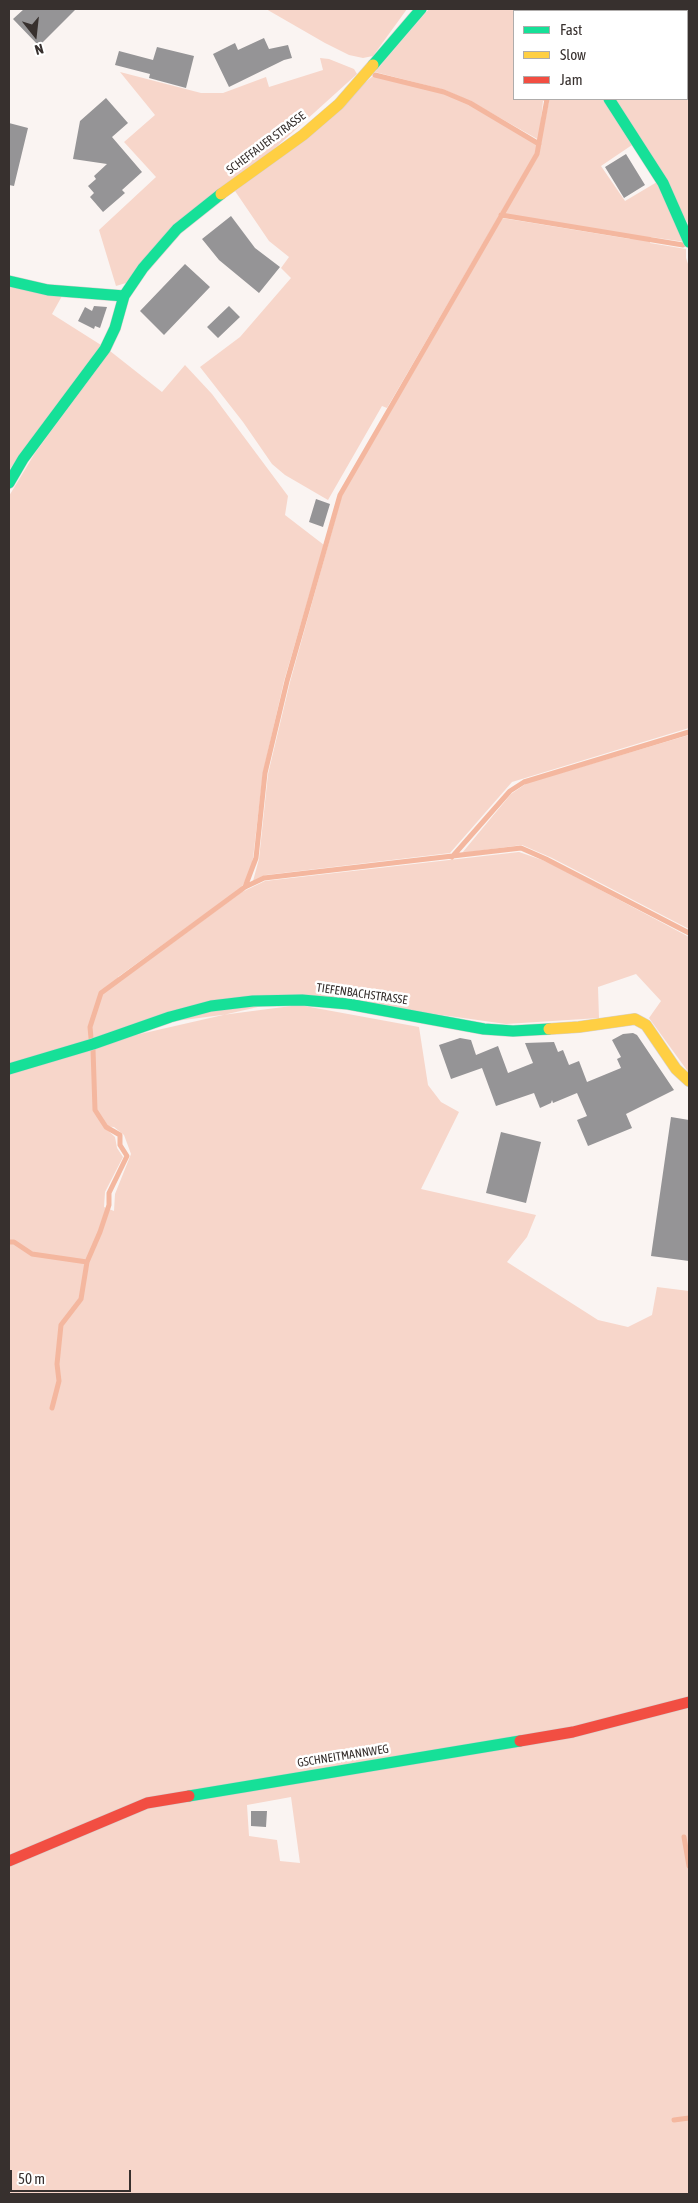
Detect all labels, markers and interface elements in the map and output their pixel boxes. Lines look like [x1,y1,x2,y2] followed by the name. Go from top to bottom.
[10,10,60,60] north arrow
[513,10,688,100] legend
[560,21,582,38] text: Fast
[33,41,45,58] text: N
[560,46,586,63] text: Slow
[560,71,583,88] text: Jam
[224,109,308,177] street label: SCHEFFAUER STRASSE
[316,980,408,1008] street label: TIEFENBACHSTRASSE
[296,1742,390,1770] street label: GSCHNEITMANNWEG
[12,2160,134,2192] scale bar
[18,2170,45,2187] text: 50 m

